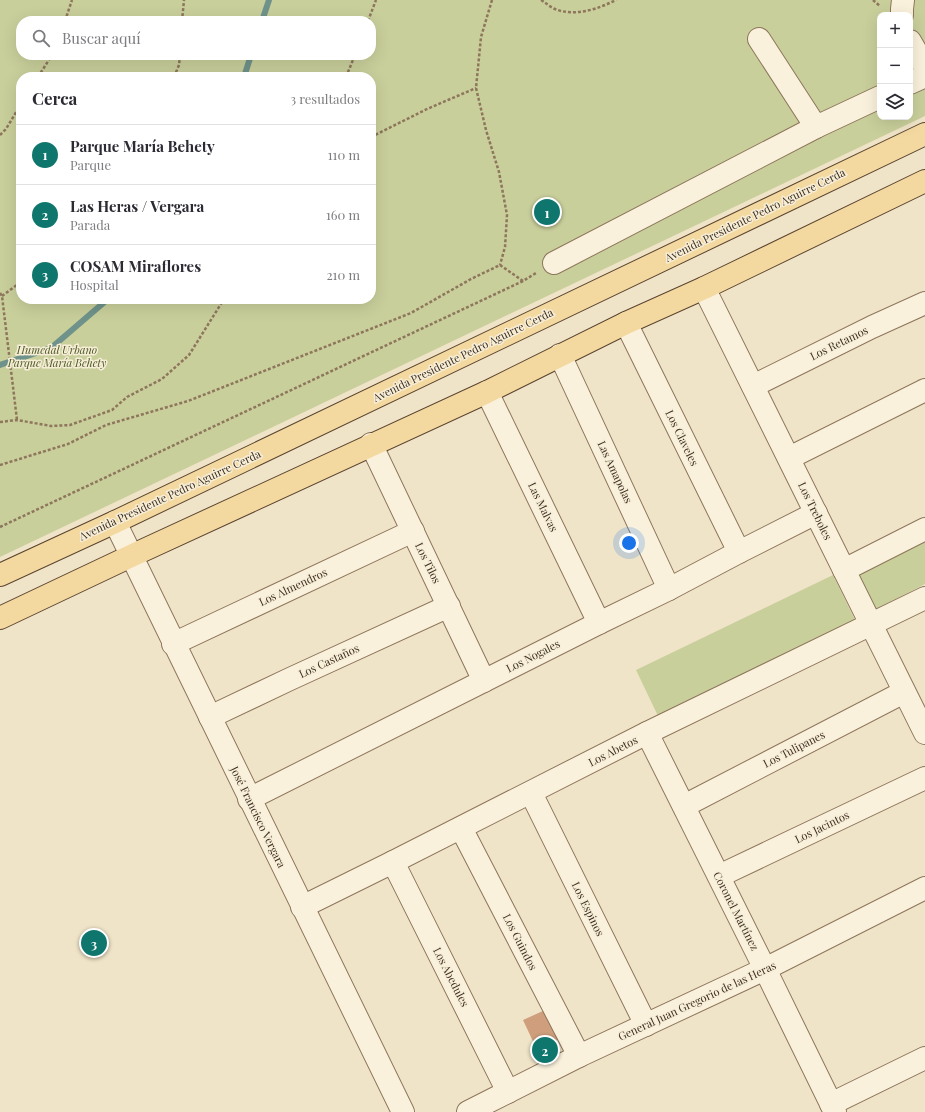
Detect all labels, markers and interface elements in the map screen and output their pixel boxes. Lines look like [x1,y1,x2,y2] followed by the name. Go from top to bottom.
[877,12,913,120] map controls
[877,12,913,48] button: +
[16,16,376,60] search box
[30,27,52,49] icon: search
[62,28,141,48] text: Buscar aquí
[877,48,913,84] button: −
[877,84,913,120] button: layers
[32,87,77,109] text: Cerca
[290,90,360,107] text: 3 resultados
[70,136,215,156] text: Parque María Behety
[43,146,47,163] text: 1
[328,146,360,163] text: 110 m
[70,156,111,173] text: Parque
[661,164,848,265] street label: Avenida Presidente Pedro Aguirre Cerda
[70,196,204,216] text: Las Heras / Vergara
[534,197,560,227] pin: 1
[42,206,48,223] text: 2
[326,206,360,223] text: 160 m
[70,216,110,233] text: Parada
[70,256,201,276] text: COSAM Miraflores
[42,266,48,283] text: 3
[326,266,360,283] text: 210 m
[70,276,119,293] text: Hospital
[369,304,556,405] street label: Avenida Presidente Pedro Aguirre Cerda
[807,322,870,363] street label: Los Retamos
[7,342,107,370] park label: Humedal Urbano Parque María Behety
[662,407,703,468] street label: Los Claveles
[594,438,636,506] street label: Las Amapolas
[76,446,264,544] street label: Avenida Presidente Pedro Aguirre Cerda
[525,479,562,534] street label: Las Malvas
[795,479,836,542] street label: Los Treboles
[619,533,639,553] your location
[412,540,445,586] street label: Los Tilos
[256,564,329,609] street label: Los Almendros
[503,636,562,676] street label: Los Nogales
[296,640,361,681] street label: Los Castaños
[760,726,827,771] street label: Los Tulipanes
[586,732,640,769] street label: Los Abetos
[227,763,290,871] street label: José Francisco Vergara
[792,807,852,846] street label: Los Jacintos
[710,869,763,953] street label: Coronel Martínez
[569,879,608,939] street label: Los Espinos
[500,911,541,973] street label: Los Guindos
[81,928,107,958] pin: 3
[430,945,473,1009] street label: Los Abedules
[615,957,778,1044] street label: General Juan Gregorio de las Heras
[532,1035,558,1065] pin: 2

